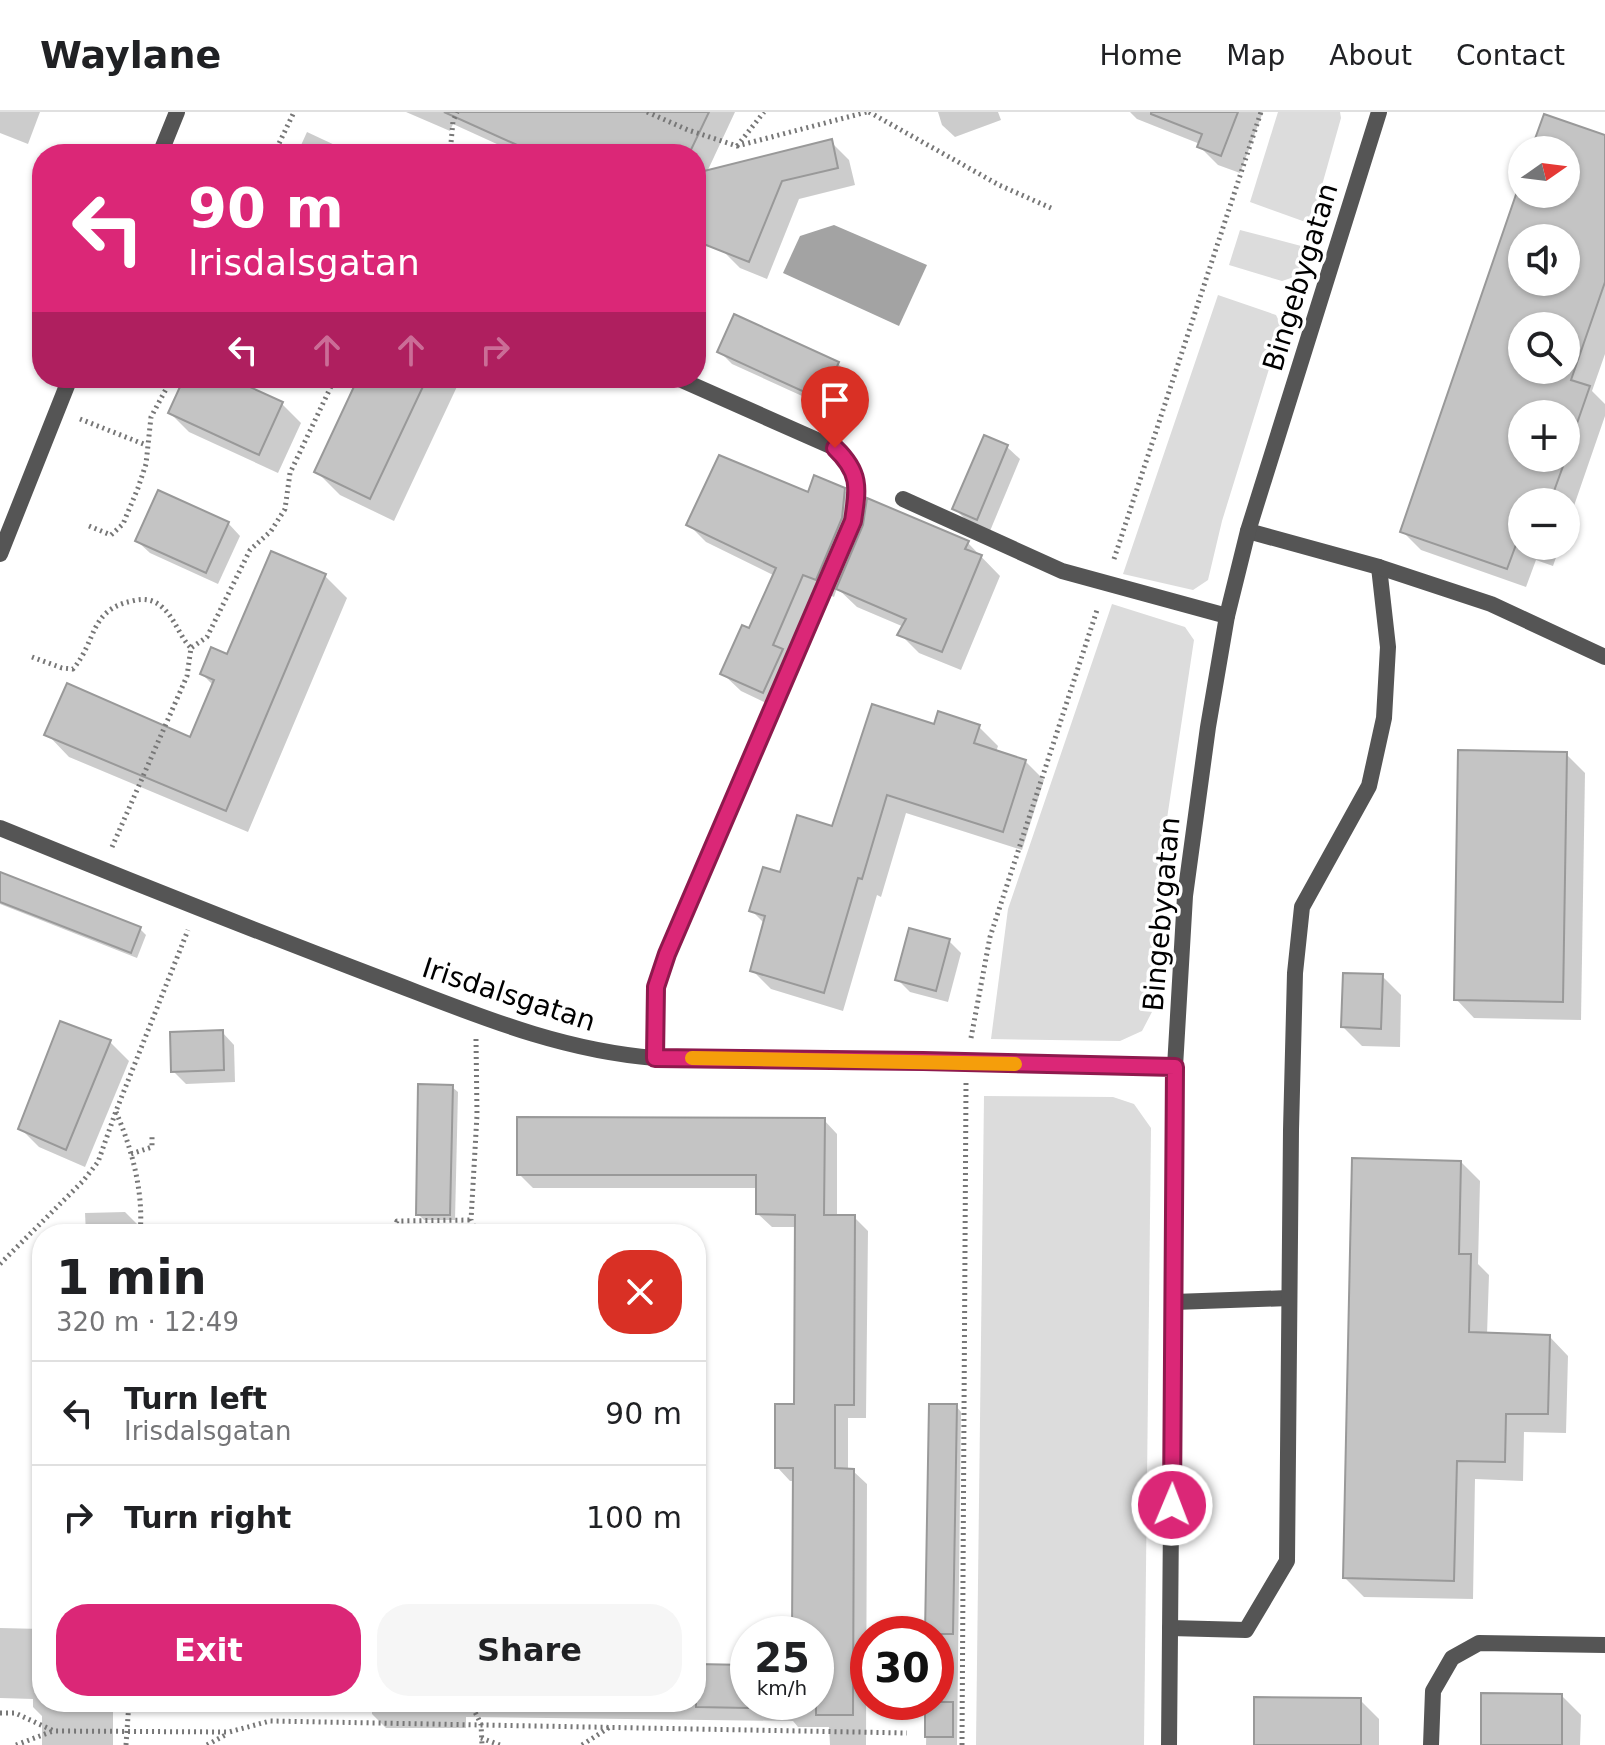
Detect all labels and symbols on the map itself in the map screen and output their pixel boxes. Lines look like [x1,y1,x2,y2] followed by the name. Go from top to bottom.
[1508,136,1580,208] north arrow
[1256,179,1345,375] street label: Bingebygatan
[801,366,869,448] pin
[1137,816,1186,1013] street label: Bingebygatan
[418,951,600,1038] street label: Irisdalsgatan
[1130,1463,1214,1547] position arrow
[850,1616,954,1720] speed limit sign: 30

